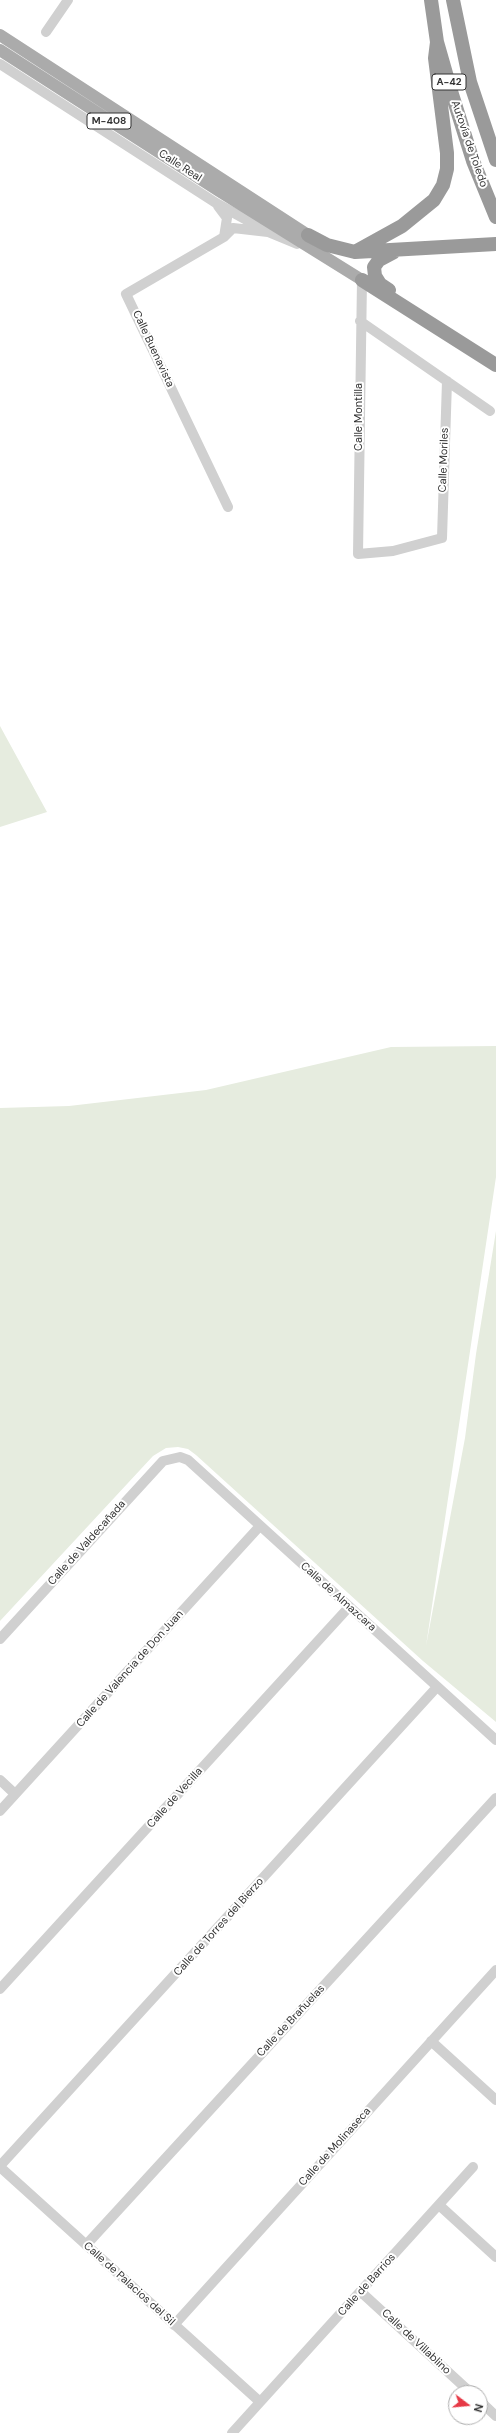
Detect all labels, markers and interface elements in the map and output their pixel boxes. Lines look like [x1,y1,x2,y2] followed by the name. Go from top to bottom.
[432,74,466,90] road number: A-42
[448,99,490,189] street label: Autovía de Toledo
[87,113,131,129] road number: M-408
[156,147,204,185] street label: Calle Real
[129,308,177,390] street label: Calle Buenavista
[352,383,366,451] street label: Calle Montilla
[436,427,452,493] street label: Calle Moriles
[45,1498,129,1588] street label: Calle de Valdecañada
[298,1560,378,1634] street label: Calle de Almazcara
[74,1608,186,1730] street label: Calle de Valencia de Don Juan
[144,1765,206,1831] street label: Calle de Vecilla
[171,1875,267,1979] street label: Calle de Torres del Bierzo
[254,1982,328,2060] street label: Calle de Brañuelas
[296,2105,374,2189] street label: Calle de Molinaseca
[81,2239,177,2329] street label: Calle de Palacios del Sil
[336,2251,398,2319] street label: Calle de Barrios
[379,2307,453,2377] street label: Calle de Villablino
[448,2385,488,2425] north arrow
[471,2402,486,2414] text: N

